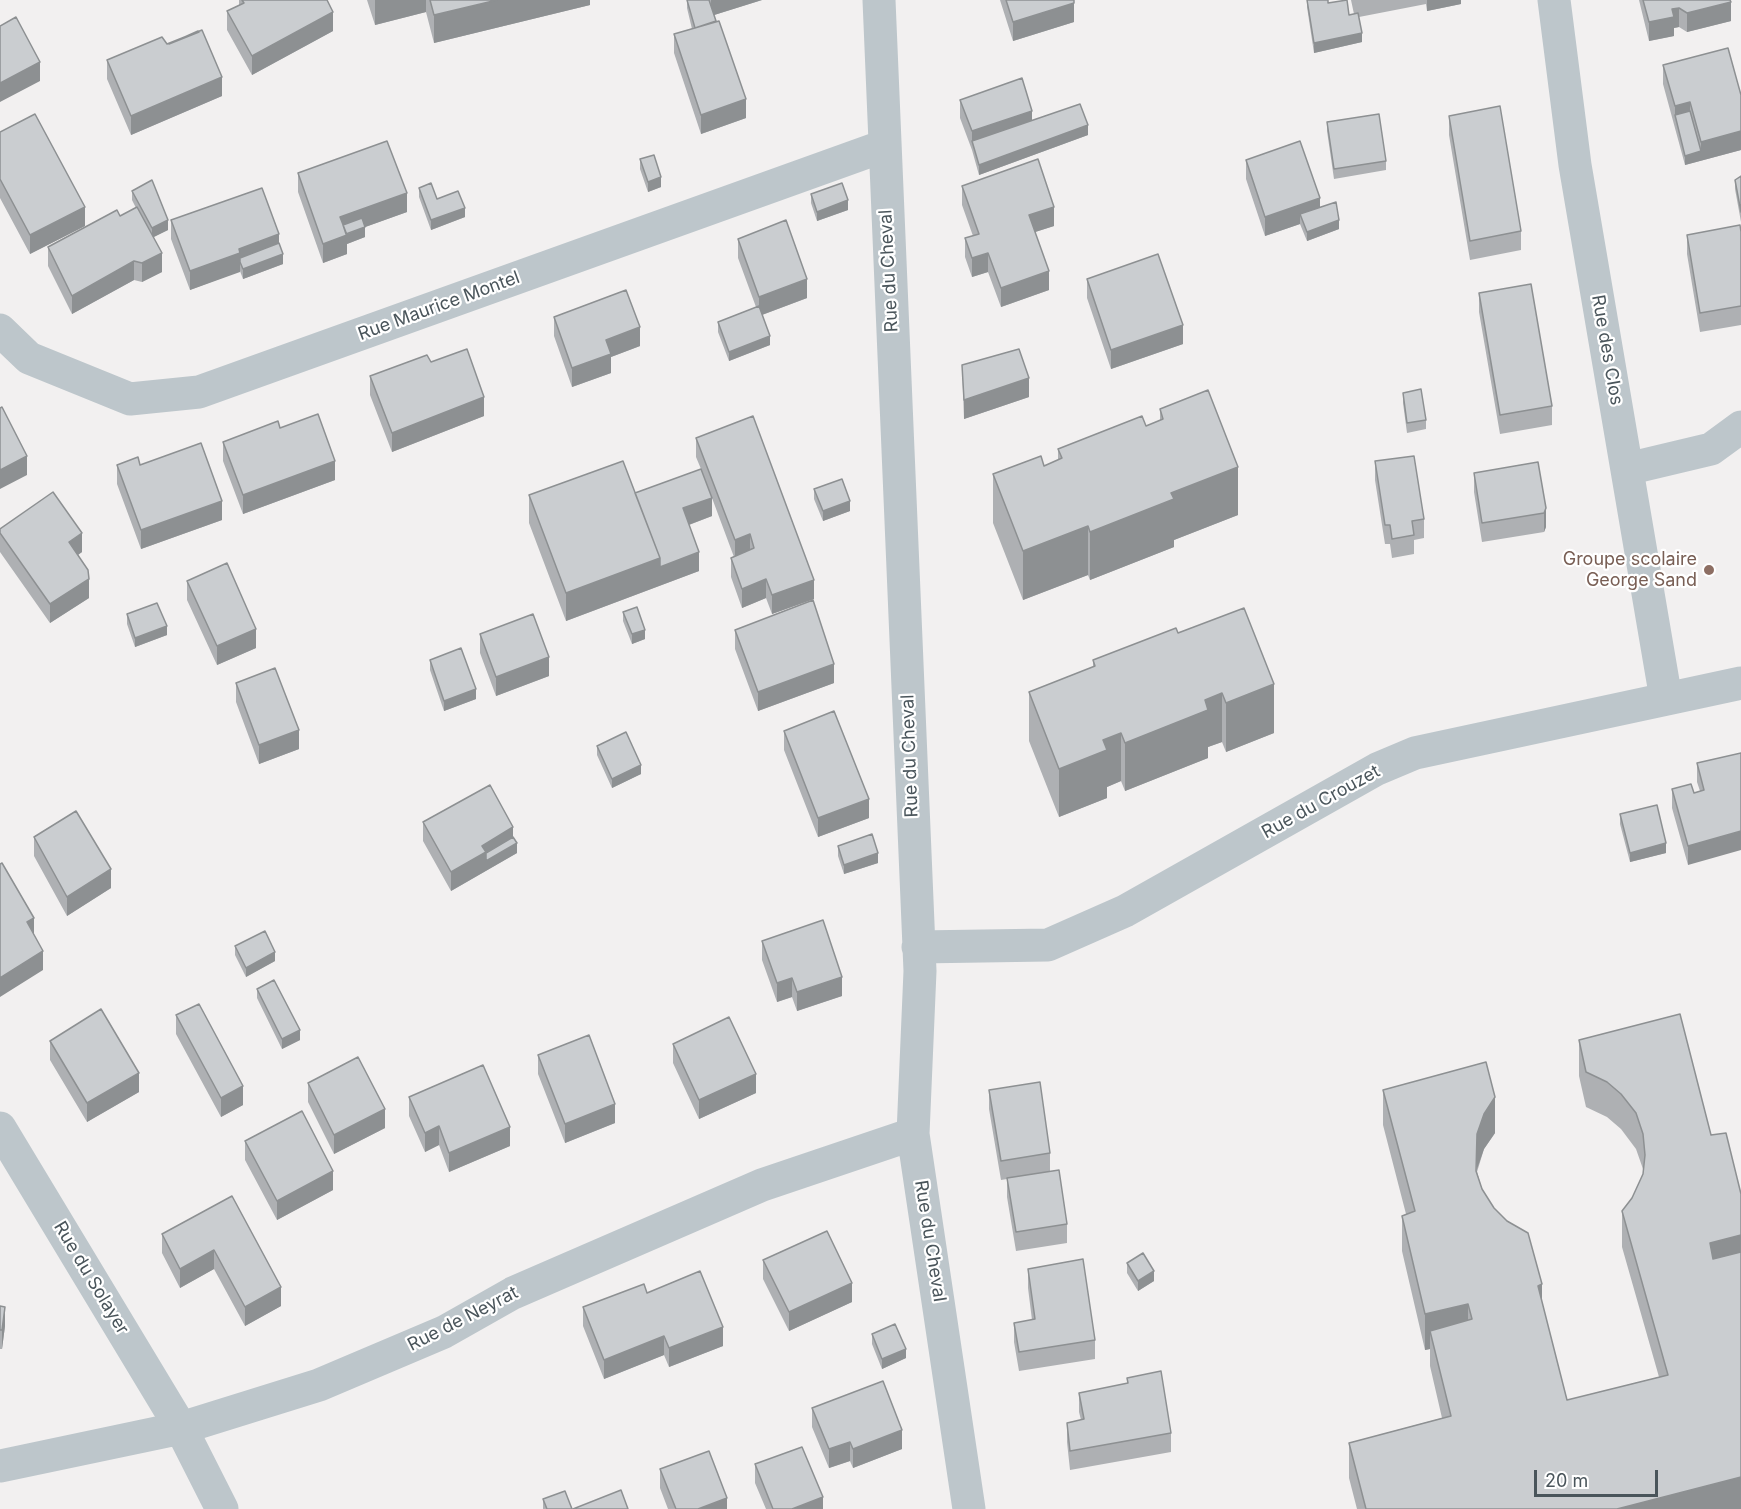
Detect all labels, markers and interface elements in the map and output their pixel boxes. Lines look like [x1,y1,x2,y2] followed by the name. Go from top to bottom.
[875,209,903,333] street label: Rue du Cheval
[355,267,523,345] street label: Rue Maurice Montel
[1587,293,1627,407] street label: Rue des Clos
[1563,549,1697,592] place label: Groupe scolaire George Sand
[1702,563,1716,577] marker: Groupe scolaire George Sand
[897,694,923,818] street label: Rue du Cheval
[1258,761,1384,843] street label: Rue du Crouzet
[910,1179,950,1303] street label: Rue du Cheval
[49,1218,133,1338] street label: Rue du Solayer
[404,1282,522,1356] street label: Rue de Neyrat
[1537,1458,1662,1496] scale bar
[1545,1470,1588,1491] text: 20 m

